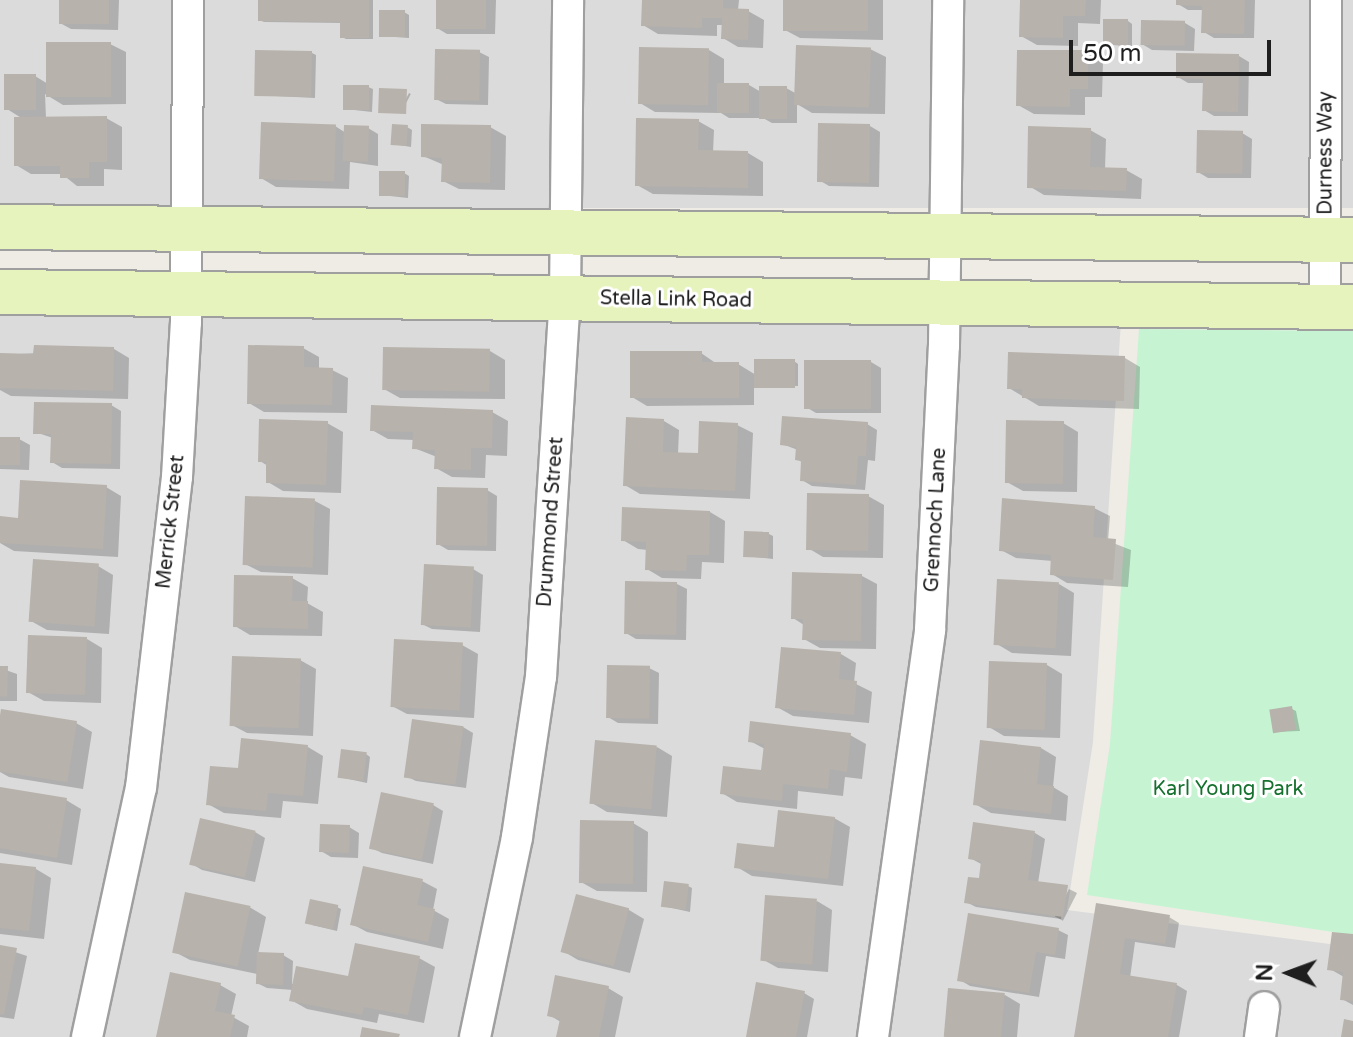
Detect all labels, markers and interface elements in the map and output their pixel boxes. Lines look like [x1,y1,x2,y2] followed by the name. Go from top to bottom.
[1073,24,1275,74] scale bar
[1083,39,1141,68] text: 50 m
[1314,91,1338,215] street label: Durness Way
[600,287,752,313] street label: Stella Link Road
[533,436,569,608] street label: Drummond Street
[920,447,952,593] street label: Grennoch Lane
[152,454,190,590] street label: Merrick Street
[1153,777,1303,801] park label: Karl Young Park
[1249,933,1329,1013] north arrow
[1252,964,1278,982] text: N

